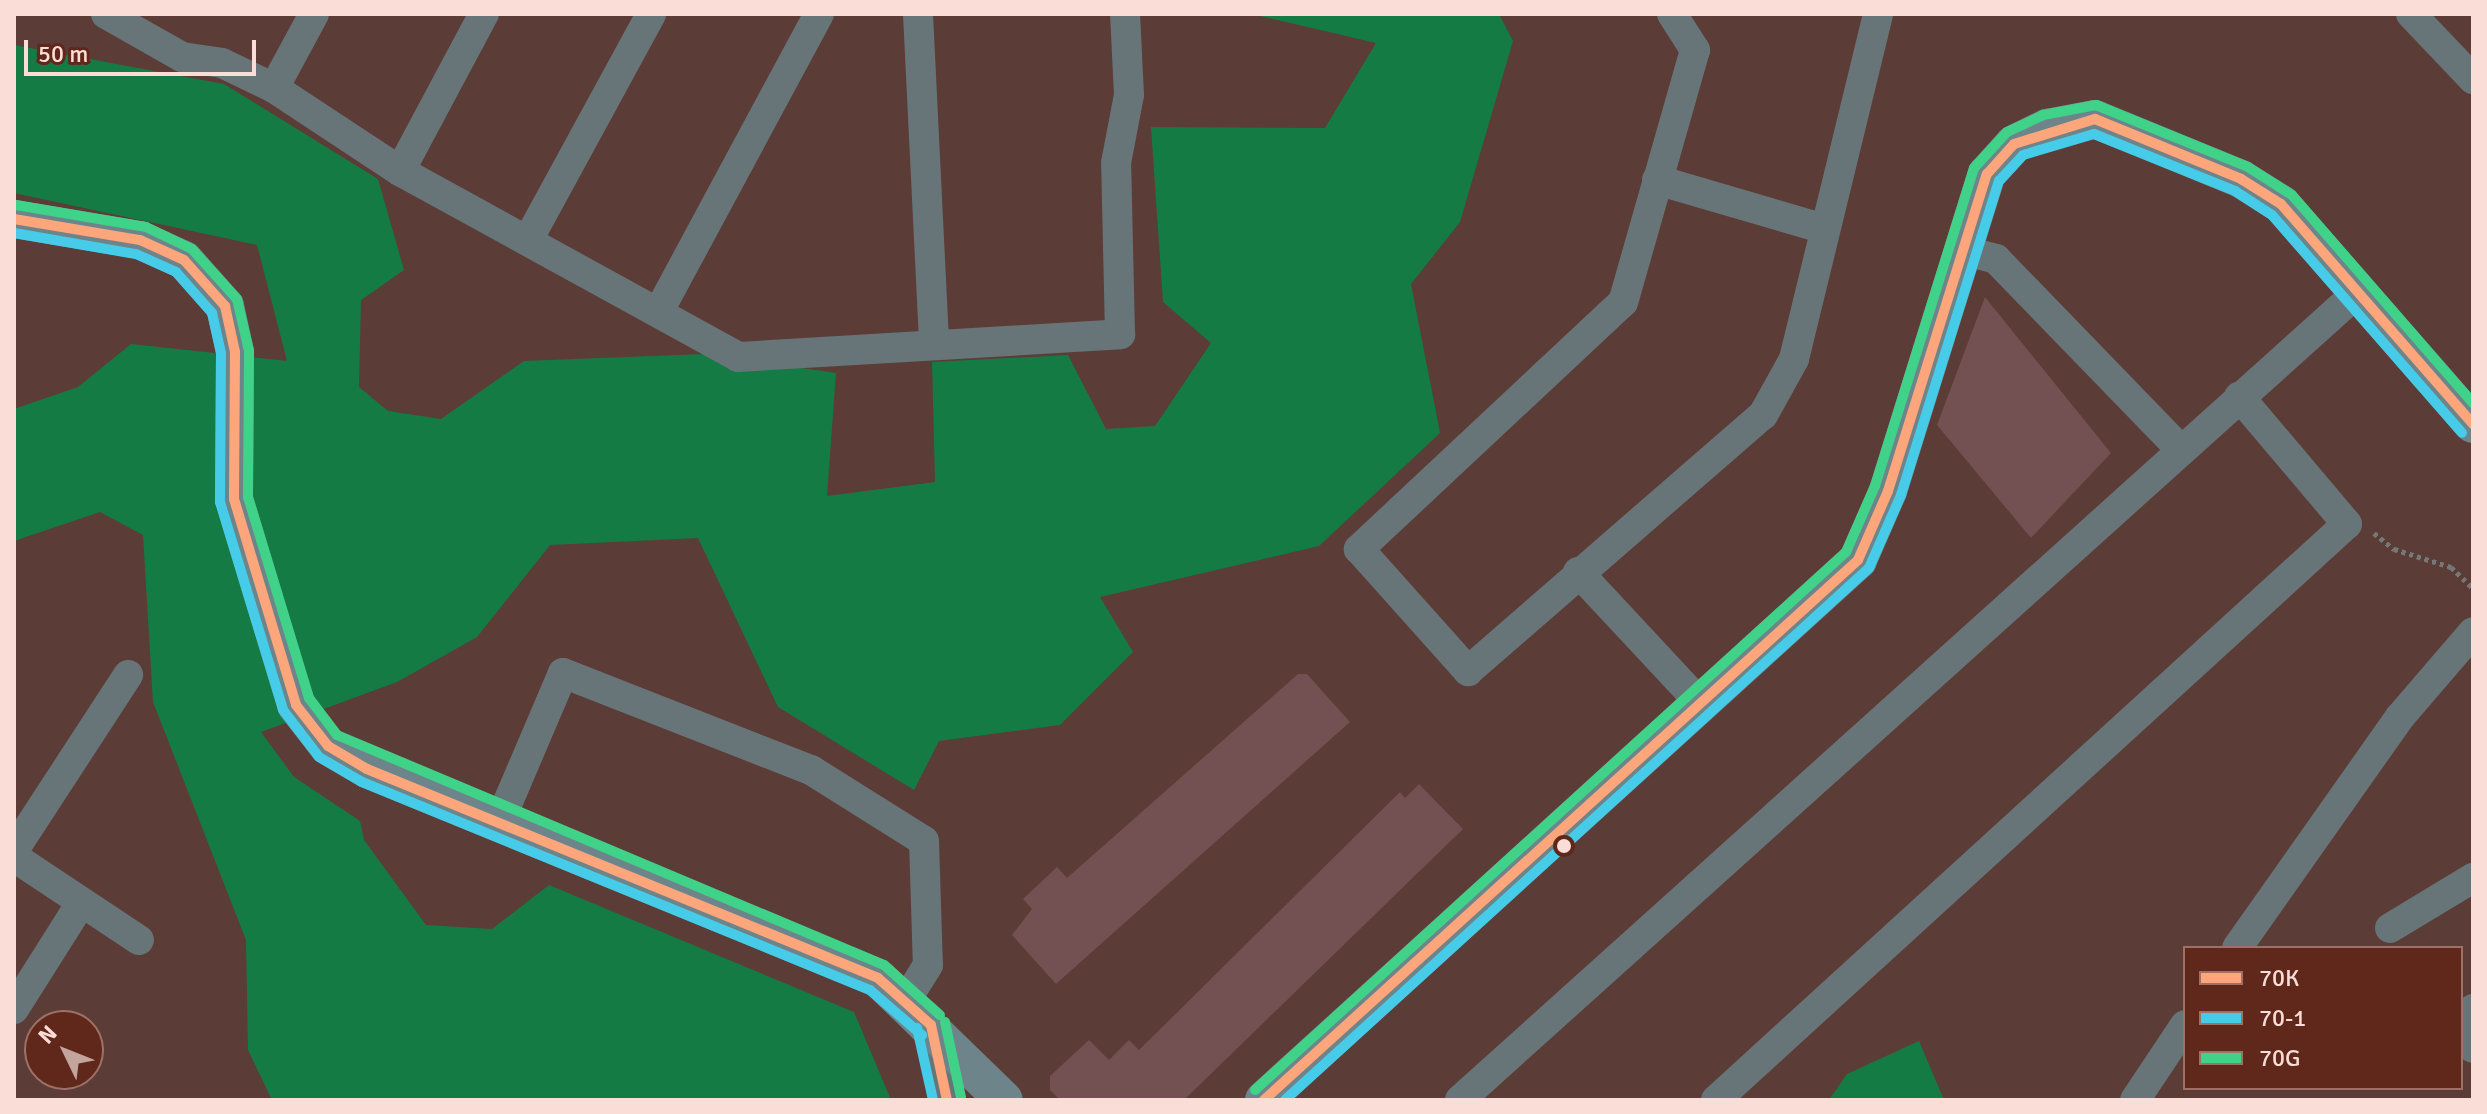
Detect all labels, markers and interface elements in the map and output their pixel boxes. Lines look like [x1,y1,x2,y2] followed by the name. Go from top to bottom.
[28,24,260,74] scale bar
[38,39,88,69] text: 50 m
[1556,838,1572,854] unlabelled marker
[2183,946,2463,1090] legend
[2259,963,2299,993] text: 70K
[2259,1003,2306,1033] text: 70-1
[24,1010,104,1090] north arrow
[32,1020,63,1049] text: N
[2259,1043,2300,1073] text: 70G

